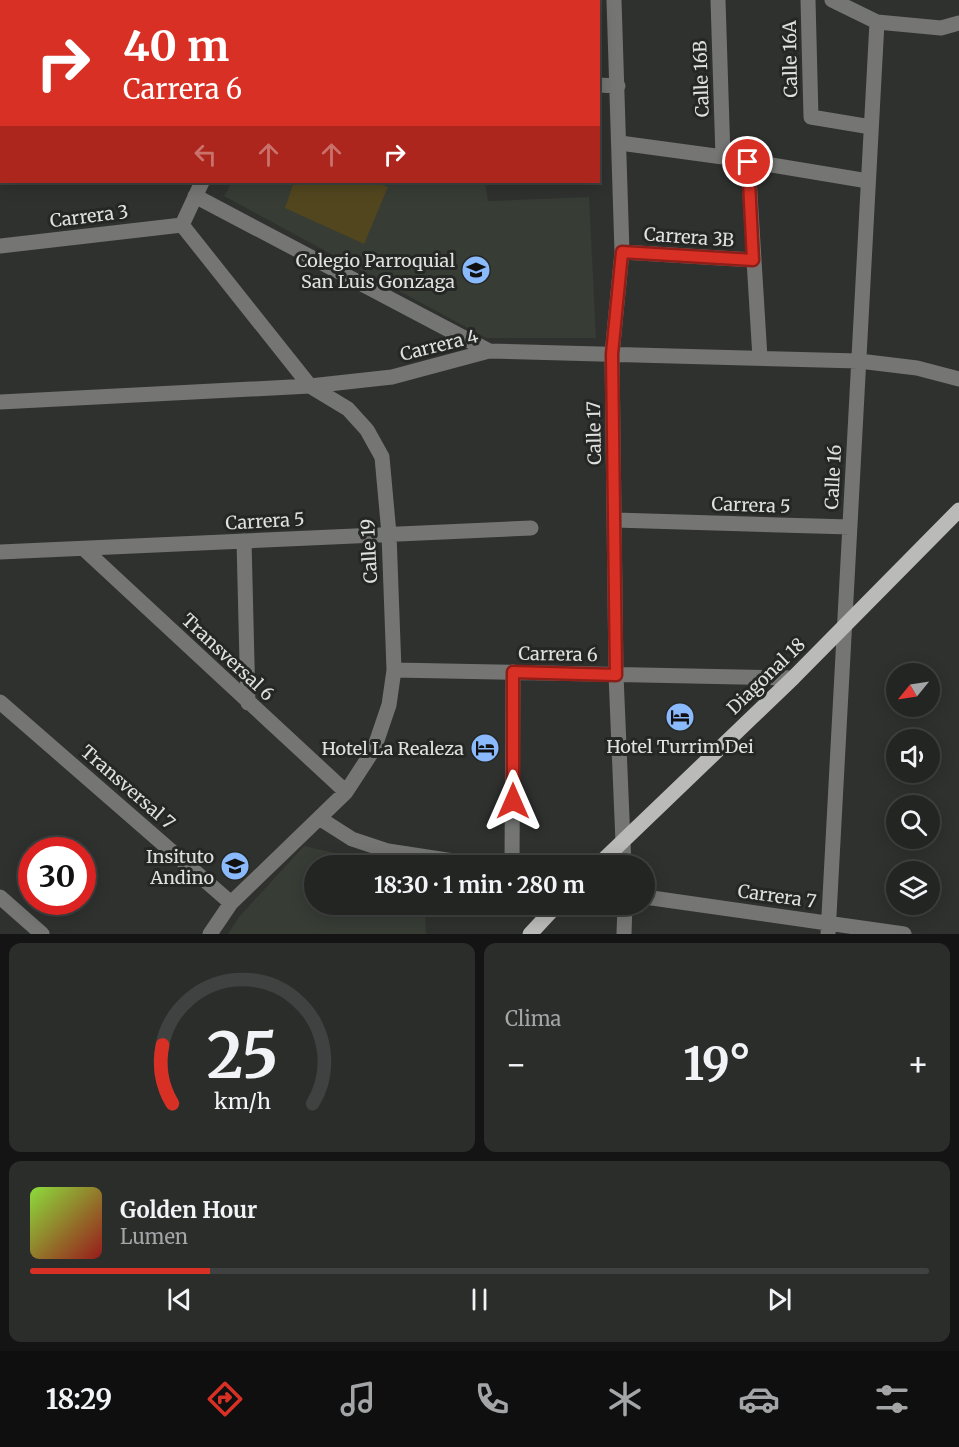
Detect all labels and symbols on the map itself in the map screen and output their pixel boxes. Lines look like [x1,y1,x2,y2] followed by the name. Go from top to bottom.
[778,20,802,98] street label: Calle 16A
[688,40,714,118] street label: Calle 16B
[722,136,773,187] pin
[48,200,130,232] street label: Carrera 3
[643,222,735,252] street label: Carrera 3B
[296,249,455,293] place label: Colegio Parroquial San Luis Gonzaga
[460,254,492,286] school or university icon: Colegio Parroquial San Luis Gonzaga
[398,324,480,366] street label: Carrera 4
[582,401,606,465] street label: Calle 17
[820,444,846,510] street label: Calle 16
[711,492,791,518] street label: Carrera 5
[225,507,305,535] street label: Carrera 5
[356,518,382,584] street label: Calle 19
[177,608,279,706] street label: Transversal 6
[722,633,810,719] street label: Diagonal 18
[518,642,598,666] street label: Carrera 6
[886,663,940,717] north arrow
[664,701,696,733] hotel icon: Hotel Turrim Dei
[469,732,501,764] hotel icon: Hotel La Realeza
[606,735,754,758] place label: Hotel Turrim Dei
[321,737,464,760] place label: Hotel La Realeza
[76,740,180,834] street label: Transversal 7
[481,769,545,833] position arrow
[18,837,96,915] speed limit sign: 30
[146,845,214,889] place label: Insituto Andino
[219,850,251,882] school or university icon: Insituto Andino
[736,879,818,913] street label: Carrera 7

